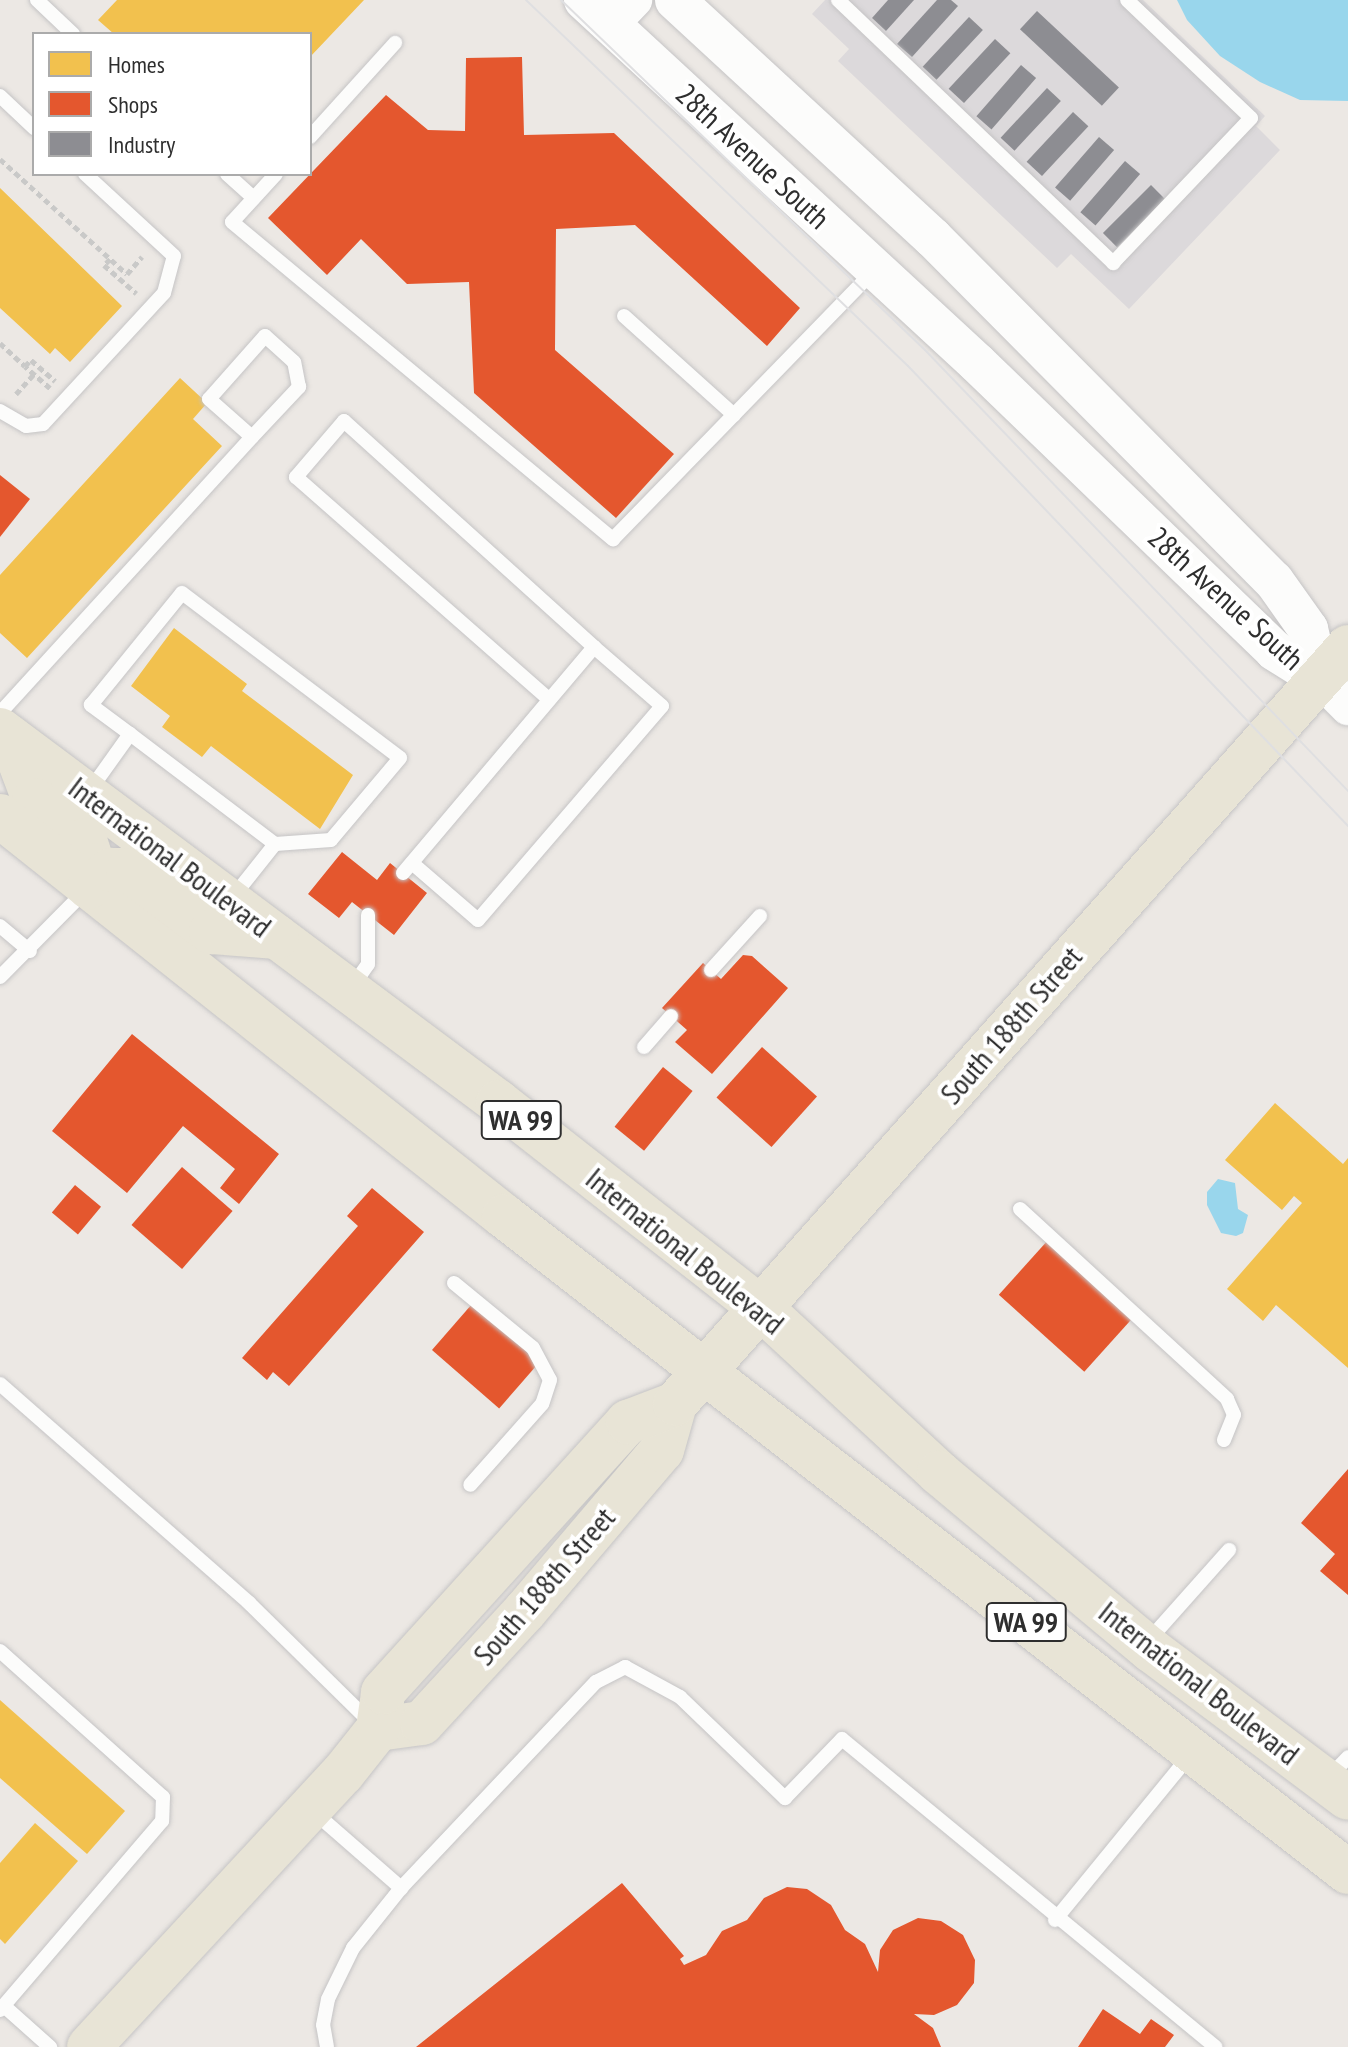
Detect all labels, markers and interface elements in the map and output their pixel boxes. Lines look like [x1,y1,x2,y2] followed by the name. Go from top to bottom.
[32,32,312,176] legend
[108,49,165,80] text: Homes
[669,76,837,236] street label: 28th Avenue South
[108,89,158,120] text: Shops
[108,129,175,160] text: Industry
[1141,519,1311,677] street label: 28th Avenue South
[62,769,278,945] street label: International Boulevard
[933,939,1089,1111] street label: South 188th Street
[479,1096,563,1144] road number: WA 99
[579,1160,791,1342] street label: International Boulevard
[466,1500,622,1672] street label: South 188th Street
[1092,1594,1306,1772] street label: International Boulevard
[984,1598,1068,1646] road number: WA 99

